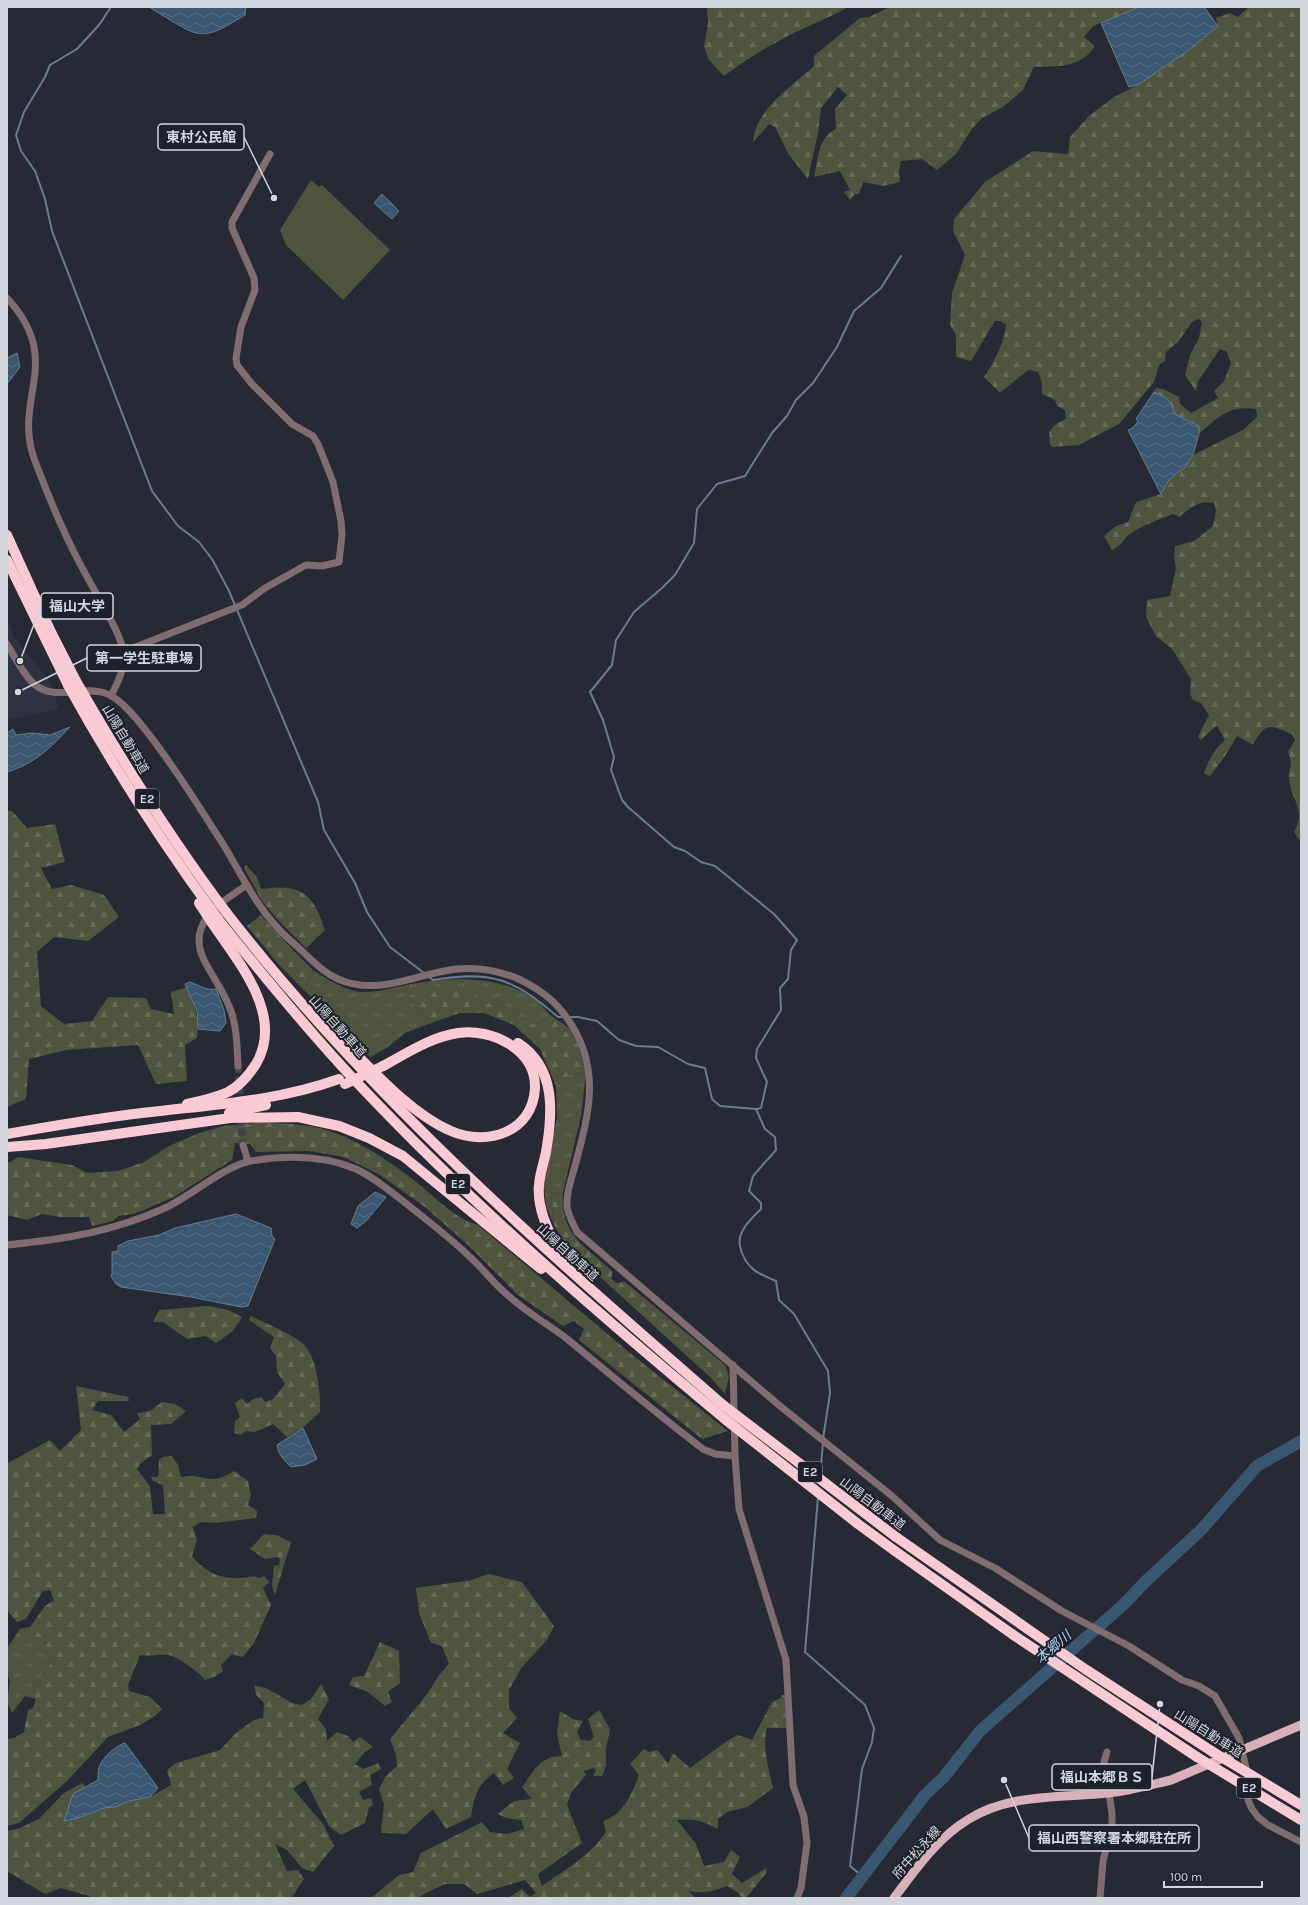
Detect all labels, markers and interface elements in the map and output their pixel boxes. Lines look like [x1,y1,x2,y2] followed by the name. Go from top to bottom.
[158,124,244,150] callout: 東村公民館
[166,129,236,146] text: 東村公民館
[41,593,113,619] callout: 福山大学
[49,598,105,615] text: 福山大学
[87,645,201,671] callout: 第一学生駐車場
[95,650,193,667] text: 第一学生駐車場
[99,702,152,777] street label: 山陽自動車道
[135,789,159,809] road number: E2
[306,992,369,1060] street label: 山陽自動車道
[446,1174,470,1194] road number: E2
[534,1221,602,1284] street label: 山陽自動車道
[798,1462,822,1482] road number: E2
[837,1474,908,1533] street label: 山陽自動車道
[1032,1626,1076,1668] water label: 本郷川
[1172,1706,1246,1760] street label: 山陽自動車道
[1052,1764,1152,1790] callout: 福山本郷ＢＳ
[1060,1769,1144,1786] text: 福山本郷ＢＳ
[1237,1778,1261,1798] road number: E2
[889,1823,944,1882] street label: 府中松永線
[1029,1825,1199,1851] callout: 福山西警察署本郷駐在所
[1037,1830,1191,1847] text: 福山西警察署本郷駐在所
[1164,1863,1262,1889] scale bar
[1170,1870,1202,1884] text: 100 m

